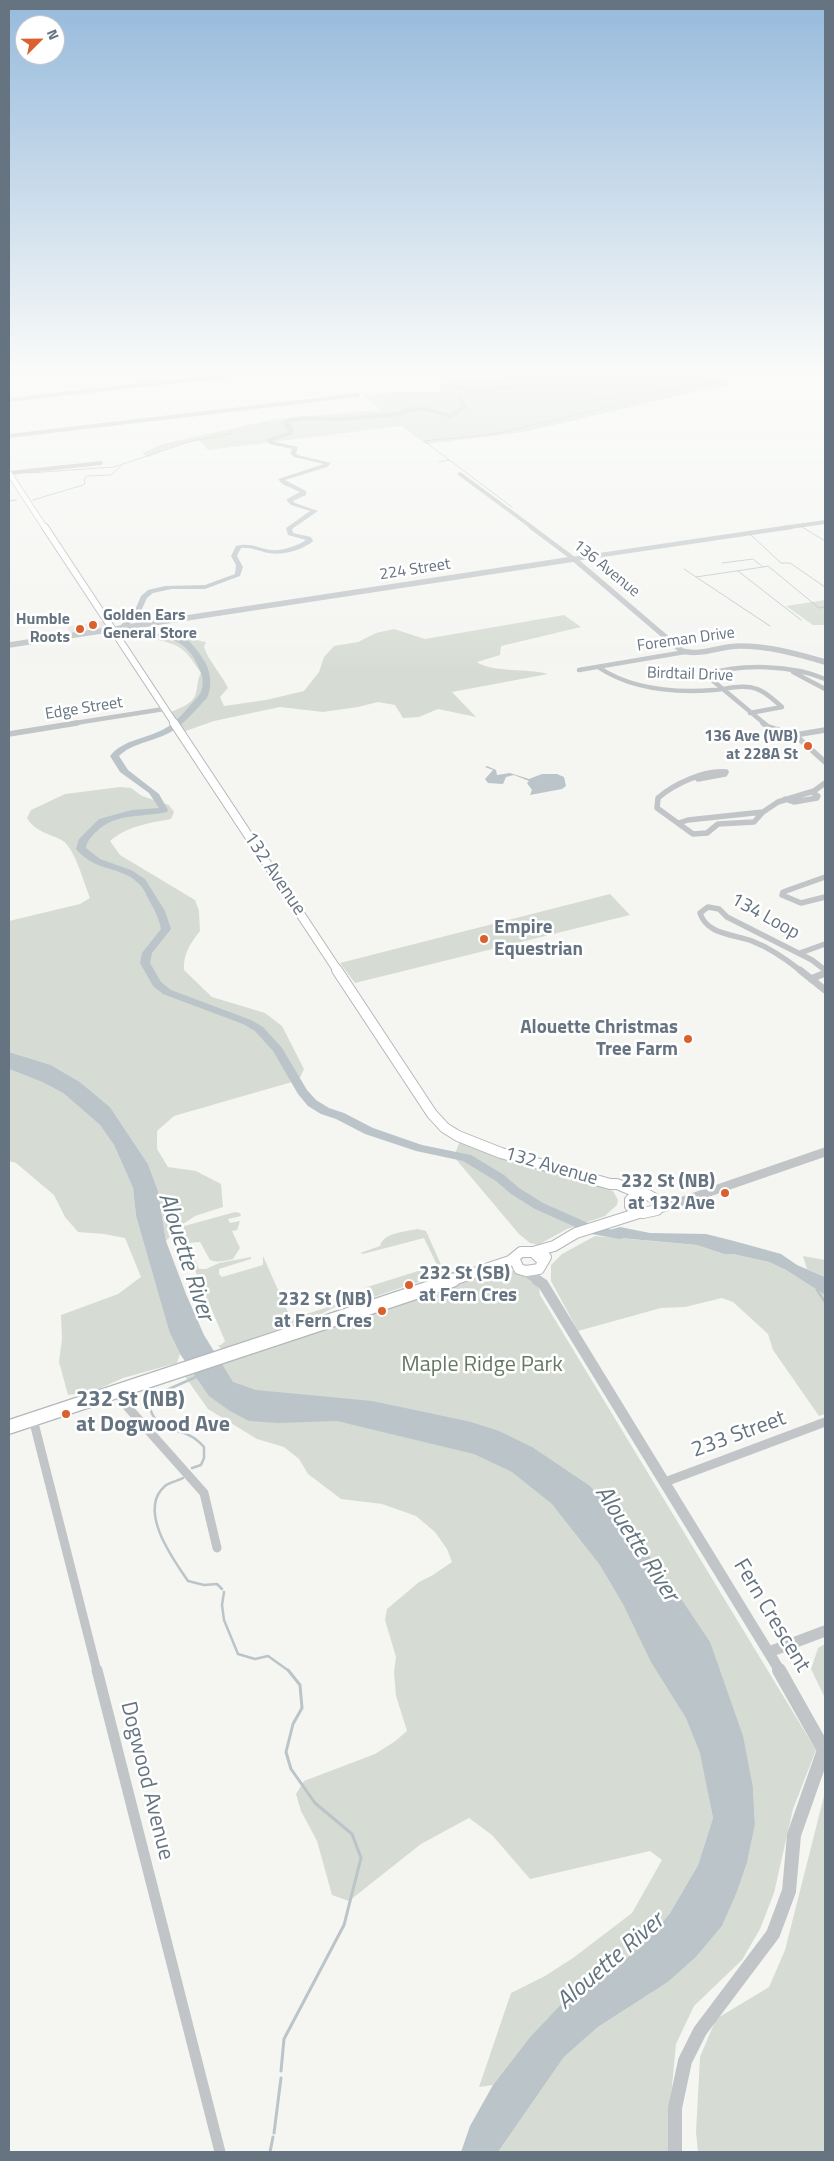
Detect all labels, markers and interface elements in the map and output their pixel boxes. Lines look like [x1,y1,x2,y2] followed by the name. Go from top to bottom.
[15,15,65,65] north arrow
[42,26,65,43] text: N
[569,536,643,602] street label: 136 Avenue
[378,555,452,585] street label: 224 Street
[103,606,197,644] place label: Golden Ears General Store
[16,610,70,648] place label: Humble Roots
[87,619,99,631] marker: Golden Ears General Store
[74,623,86,635] marker: Humble Roots
[636,624,736,656] street label: Foreman Drive
[646,664,734,686] street label: Birdtail Drive
[44,693,124,725] street label: Edge Street
[704,727,798,765] place label: 136 Ave (WB) at 228A St
[802,740,814,752] marker: 136 Ave (WB) at 228A St
[238,828,310,920] street label: 132 Avenue
[727,889,803,945] street label: 134 Loop
[494,917,583,961] place label: Empire Equestrian
[478,933,490,945] marker: Empire Equestrian
[520,1017,678,1061] place label: Alouette Christmas Tree Farm
[682,1033,694,1045] marker: Alouette Christmas Tree Farm
[502,1143,600,1191] street label: 132 Avenue
[621,1171,715,1215] place label: 232 St (NB) at 132 Ave
[719,1187,731,1199] marker: 232 St (NB) at 132 Ave
[151,1189,219,1325] water label: Alouette River
[419,1263,517,1307] place label: 232 St (SB) at Fern Cres
[403,1279,415,1291] marker: 232 St (SB) at Fern Cres
[274,1289,372,1333] place label: 232 St (NB) at Fern Cres
[376,1305,388,1317] marker: 232 St (NB) at Fern Cres
[401,1353,563,1379] park label: Maple Ridge Park
[76,1388,230,1440] place label: 232 St (NB) at Dogwood Ave
[688,1406,790,1464] street label: 233 Street
[60,1408,72,1420] marker: 232 St (NB) at Dogwood Ave
[588,1481,684,1607] water label: Alouette River
[727,1555,815,1677] street label: Fern Crescent
[114,1699,178,1863] street label: Dogwood Avenue
[551,1908,671,2016] water label: Alouette River

